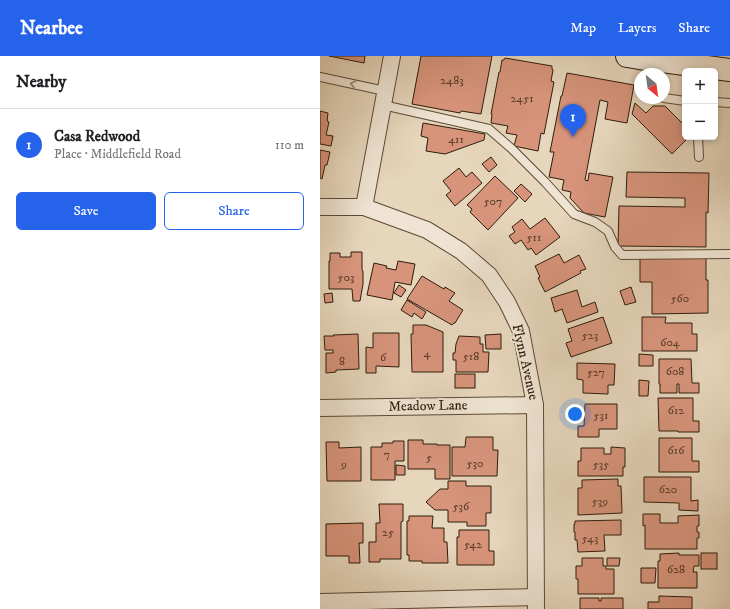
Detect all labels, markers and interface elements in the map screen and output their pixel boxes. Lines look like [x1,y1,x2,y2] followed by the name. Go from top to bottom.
[20,17,83,40] text: Nearbee
[570,19,596,37] text: Map
[618,19,656,37] text: Layers
[678,19,710,37] text: Share
[634,68,670,104] north arrow
[682,68,718,140] map controls
[682,68,718,104] button: +
[16,71,66,93] text: Nearby
[440,73,464,88] house number: 2483
[349,81,356,89] one-way arrow
[510,91,534,106] house number: 2451
[560,104,586,137] pin: 1
[682,104,718,140] button: −
[54,127,140,146] text: Casa Redwood
[448,132,464,147] house number: 411
[27,137,31,153] text: 1
[275,137,304,153] text: 110 m
[54,146,181,162] text: Place · Middlefield Road
[16,192,156,230] button: Save
[164,192,304,230] button: Share
[484,194,502,209] house number: 507
[527,230,541,245] house number: 511
[338,270,354,285] house number: 503
[671,291,689,306] house number: 560
[508,322,543,402] street label: Flynn Avenue
[582,328,598,343] house number: 523
[660,335,681,350] house number: 604
[424,346,432,361] house number: 4
[463,349,479,364] house number: 518
[380,350,387,365] house number: 6
[339,354,345,369] house number: 8
[666,364,684,379] house number: 608
[587,365,605,380] house number: 527
[388,396,468,416] street label: Meadow Lane
[668,403,684,418] house number: 612
[565,404,585,424] your location
[594,408,608,423] house number: 531
[668,443,685,458] house number: 616
[384,447,390,462] house number: 7
[426,450,432,465] house number: 5
[467,456,483,471] house number: 530
[340,457,347,472] house number: 9
[593,457,609,472] house number: 535
[659,482,677,497] house number: 620
[592,494,608,509] house number: 539
[453,499,470,514] house number: 536
[382,525,394,540] house number: 25
[582,531,598,546] house number: 543
[464,537,482,552] house number: 542
[667,562,685,577] house number: 628

